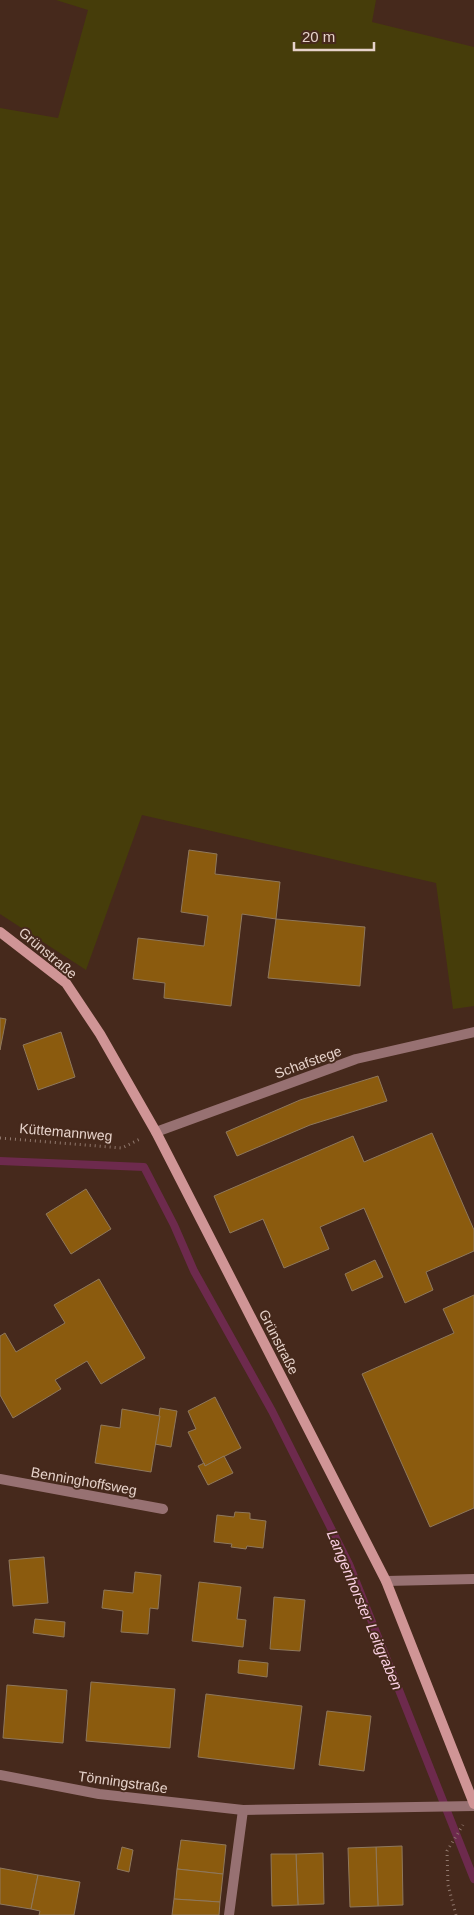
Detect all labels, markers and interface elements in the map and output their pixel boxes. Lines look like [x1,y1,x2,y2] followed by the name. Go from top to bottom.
[294,20,374,52] scale bar
[302,28,335,45] text: 20 m
[16,924,80,982] street label: Grünstraße
[272,1042,344,1081] street label: Schafstege
[19,1120,113,1144] street label: Küttemannweg
[256,1307,302,1377] street label: Grünstraße
[30,1464,138,1498] street label: Benninghoffsweg
[324,1528,406,1692] water label: Langenhorster Leitgraben
[77,1768,169,1796] street label: Tönningstraße

